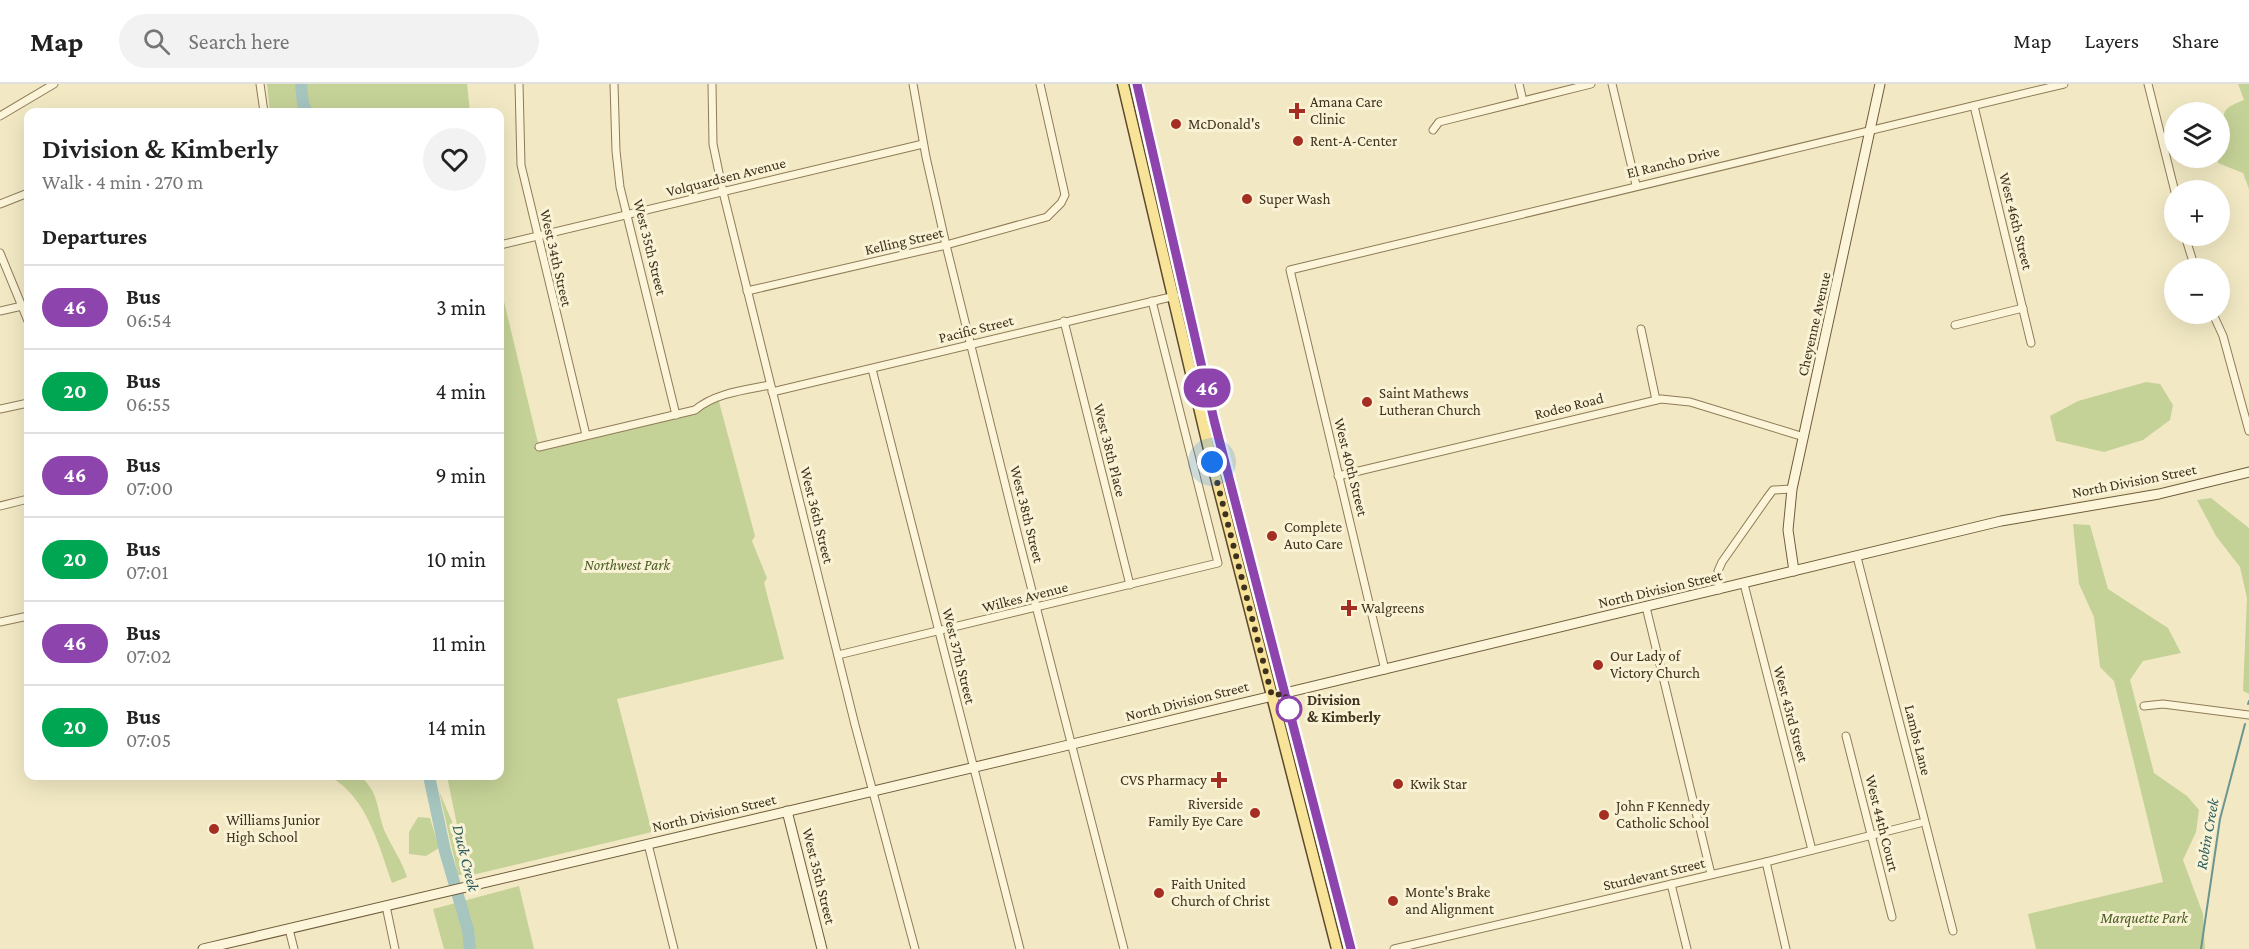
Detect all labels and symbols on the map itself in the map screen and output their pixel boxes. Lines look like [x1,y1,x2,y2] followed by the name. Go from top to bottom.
[1310,94,1383,127] place label: Amana Care Clinic
[1288,102,1306,120] marker: Amana Care Clinic
[1188,116,1260,132] place label: McDonald's
[1169,117,1183,131] marker: McDonald's
[1310,133,1398,149] place label: Rent-A-Center
[1291,134,1305,148] marker: Rent-A-Center
[1625,143,1722,181] street label: El Rancho Drive
[665,154,788,201] street label: Volquardsen Avenue
[1996,171,2036,272] street label: West 46th Street
[1259,191,1331,208] place label: Super Wash
[1240,192,1254,206] marker: Super Wash
[630,197,670,298] street label: West 35th Street
[537,208,575,309] street label: West 34th Street
[863,224,946,259] street label: Kelling Street
[1794,270,1835,378] street label: Cheyenne Avenue
[937,312,1016,346] street label: Pacific Street
[1180,368,1234,408] line badge: 46
[1379,385,1481,418] place label: Saint Mathews Lutheran Church
[1533,390,1605,422] street label: Rodeo Road
[1360,395,1374,409] marker: Saint Mathews Lutheran Church
[1091,402,1129,499] street label: West 38th Place
[1331,416,1371,519] street label: West 40th Street
[1197,447,1227,477] your location
[2070,461,2199,501] street label: North Division Street
[1007,464,1047,565] street label: West 38th Street
[797,465,837,566] street label: West 36th Street
[1284,519,1343,552] place label: Complete Auto Care
[1265,529,1279,543] marker: Complete Auto Care
[584,557,671,573] park label: Northwest Park
[1597,567,1724,611] street label: North Division Street
[980,579,1070,615] street label: Wilkes Avenue
[1361,600,1424,617] place label: Walgreens
[1342,601,1356,615] marker: Walgreens
[939,606,979,707] street label: West 37th Street
[1610,648,1700,682] place label: Our Lady of Victory Church
[1591,658,1605,672] marker: Our Lady of Victory Church
[1770,664,1812,765] street label: West 43rd Street
[1124,678,1251,724] street label: North Division Street
[1307,692,1381,725] place label: Division & Kimberly
[1276,696,1302,722] marker: Division & Kimberly
[1902,703,1935,777] street label: Lambs Lane
[1120,772,1207,789] place label: CVS Pharmacy
[1212,773,1226,787] marker: CVS Pharmacy
[1862,773,1902,874] street label: West 44th Court
[1410,776,1468,792] place label: Kwik Star
[1391,777,1405,791] marker: Kwik Star
[651,791,778,835] street label: North Division Street
[1148,796,1243,830] place label: Riverside Family Eye Care
[2192,796,2222,871] water label: Robin Creek
[1614,798,1710,831] place label: John F Kennedy Catholic School
[1248,806,1262,820] marker: Riverside Family Eye Care
[1597,808,1611,822] marker: John F Kennedy Catholic School
[226,812,321,846] place label: Williams Junior High School
[207,822,221,836] marker: Williams Junior High School
[450,823,483,894] water label: Duck Creek
[799,826,839,927] street label: West 35th Street
[1601,854,1708,894] street label: Sturdevant Street
[1171,876,1271,909] place label: Faith United Church of Christ
[1405,884,1495,918] place label: Monte's Brake and Alignment
[1152,886,1166,900] marker: Faith United Church of Christ
[1386,894,1400,908] marker: Monte's Brake and Alignment
[2099,910,2189,927] park label: Marquette Park

